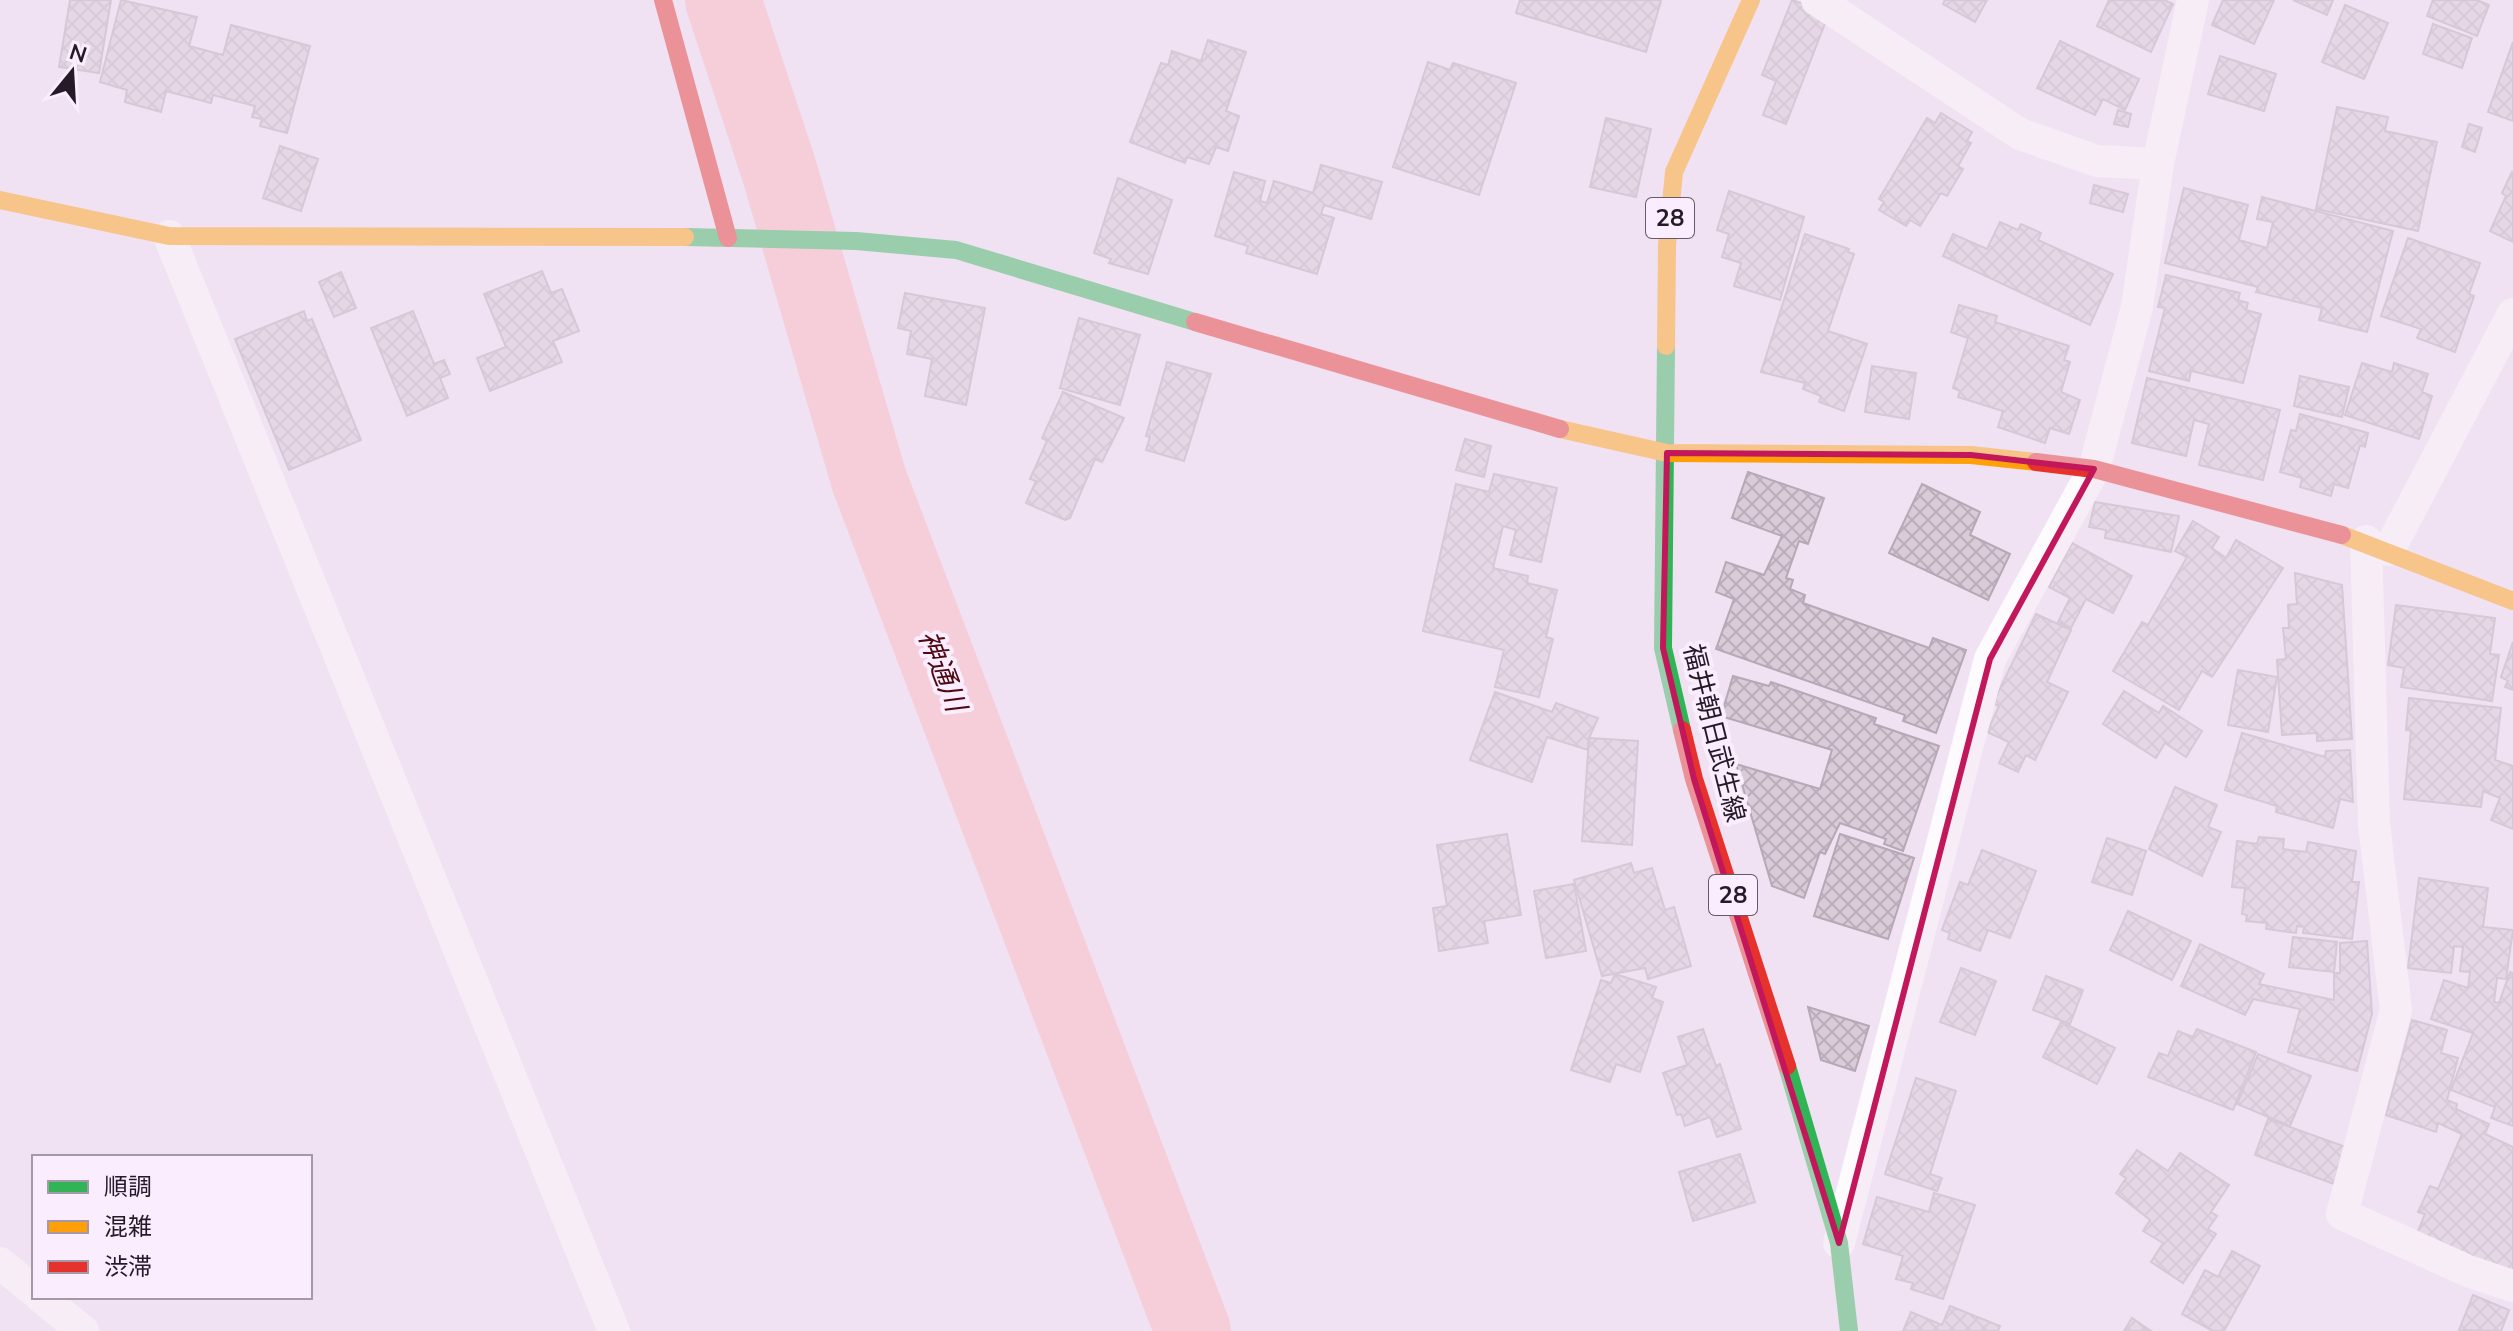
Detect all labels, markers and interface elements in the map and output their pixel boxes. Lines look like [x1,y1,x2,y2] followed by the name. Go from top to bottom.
[32,32,112,112] north arrow
[65,37,90,71] text: N
[1646,198,1694,238] road number: 28
[909,625,976,720] water label: 神通川
[1675,640,1753,826] street label: 福井朝日武生線
[1709,875,1757,915] road number: 28
[32,1155,312,1299] legend
[104,1171,152,1203] text: 順調
[104,1211,152,1243] text: 混雑
[104,1251,152,1283] text: 渋滞

